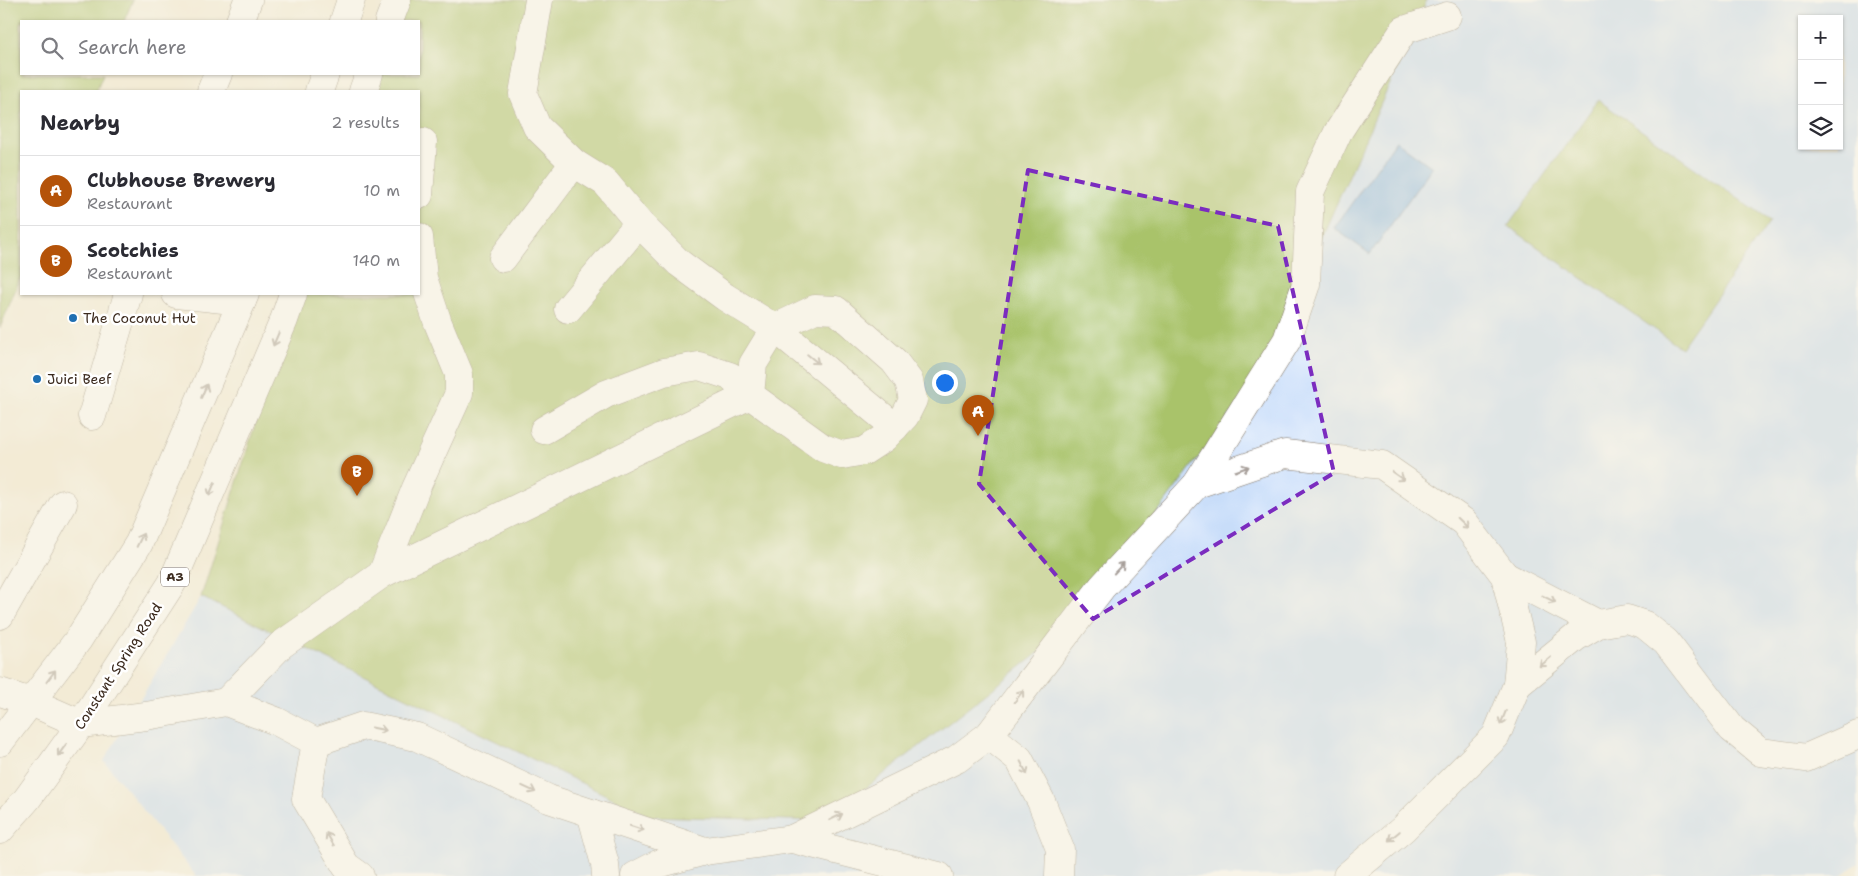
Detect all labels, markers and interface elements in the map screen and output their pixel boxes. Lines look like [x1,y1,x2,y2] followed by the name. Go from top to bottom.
[1798,15,1843,150] map controls
[1798,15,1843,60] button: +
[20,20,420,75] search box
[38,34,66,62] icon: search
[78,35,187,60] text: Search here
[1798,60,1843,105] button: −
[1798,105,1843,150] button: layers
[40,109,120,137] text: Nearby
[331,112,400,133] text: 2 results
[87,168,276,193] text: Clubhouse Brewery
[50,180,62,201] text: A
[363,180,400,201] text: 10 m
[87,193,173,214] text: Restaurant
[87,238,179,263] text: Scotchies
[51,250,61,271] text: B
[353,250,400,271] text: 140 m
[87,263,173,284] text: Restaurant
[83,309,196,327] place label: The Coconut Hut
[67,312,79,324] marker: The Coconut Hut
[270,331,280,346] one-way arrow
[806,354,819,365] one-way arrow
[47,370,112,388] place label: Juici Beef
[932,370,958,396] your location
[31,373,43,385] marker: Juici Beef
[199,384,209,399] one-way arrow
[962,395,994,436] pin: A
[341,455,373,496] pin: B
[1234,463,1250,473] one-way arrow
[1391,471,1405,481] one-way arrow
[207,481,217,496] one-way arrow
[1457,517,1469,529] one-way arrow
[136,533,145,548] one-way arrow
[1113,562,1125,574] one-way arrow
[161,568,189,586] road number: A3
[1541,595,1556,604] one-way arrow
[70,599,166,733] street label: Constant Spring Road
[1538,657,1551,668] one-way arrow
[45,670,56,683] one-way arrow
[1014,689,1024,703] one-way arrow
[1498,710,1508,725] one-way arrow
[371,725,387,734] one-way arrow
[57,743,67,757] one-way arrow
[1020,760,1029,775] one-way arrow
[521,785,536,795] one-way arrow
[828,812,843,822] one-way arrow
[629,824,645,834] one-way arrow
[1388,831,1401,842] one-way arrow
[324,832,334,846] one-way arrow

